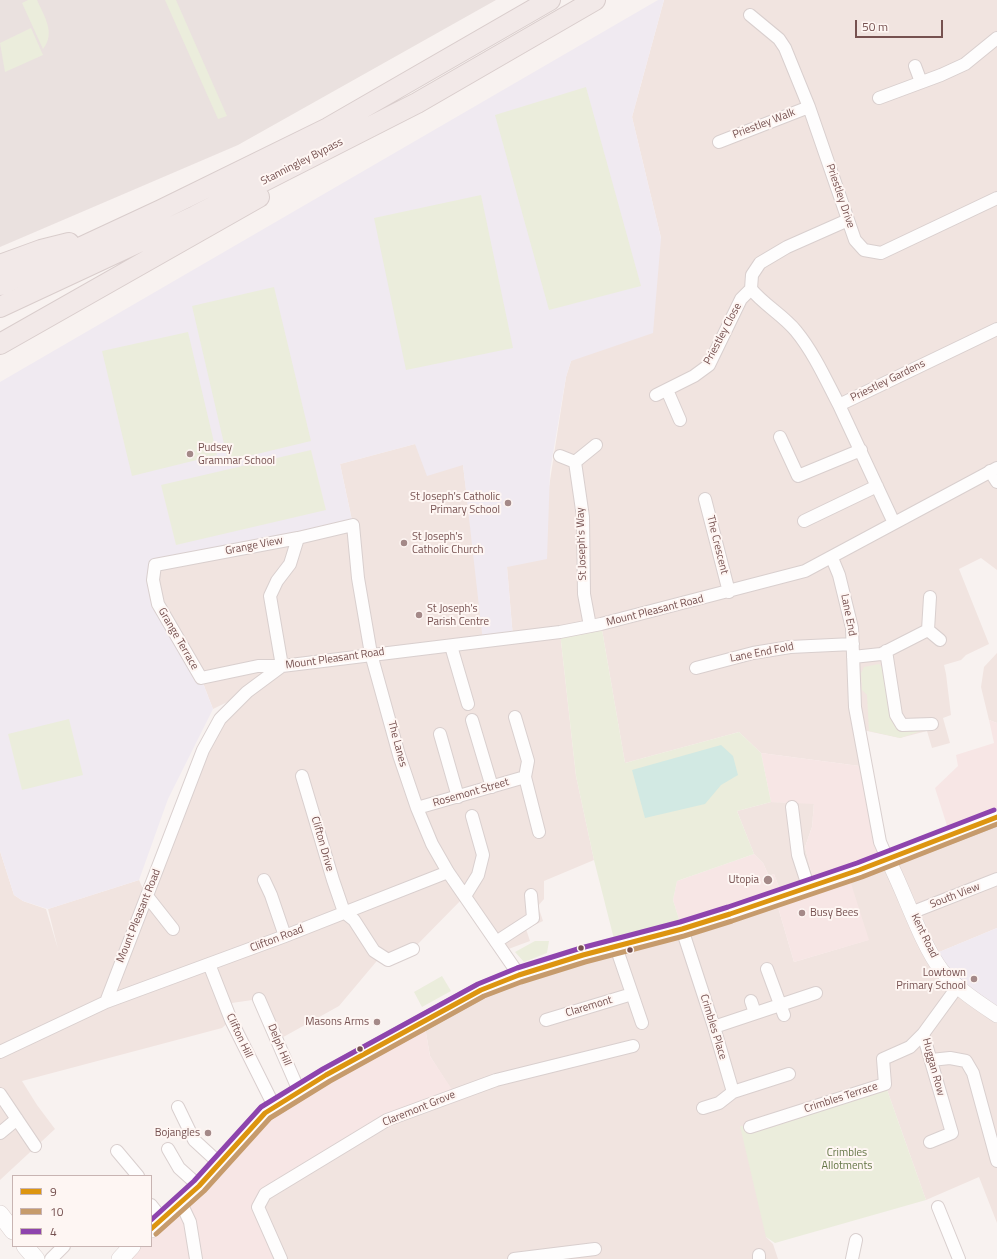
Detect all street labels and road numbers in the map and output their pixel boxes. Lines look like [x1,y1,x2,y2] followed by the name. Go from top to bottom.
[731,106,797,142] street label: Priestley Walk
[259,136,345,188] street label: Stanningley Bypass
[823,162,857,230] street label: Priestley Drive
[701,301,745,367] street label: Priestley Close
[849,357,927,405] street label: Priestley Gardens
[574,507,590,581] street label: St Joseph's Way
[703,514,731,576] street label: The Crescent
[224,534,284,558] street label: Grange View
[605,593,705,629] street label: Mount Pleasant Road
[837,593,859,637] street label: Lane End
[155,606,201,672] street label: Grange Terrace
[729,640,795,666] street label: Lane End Fold
[285,646,385,672] street label: Mount Pleasant Road
[385,720,409,768] street label: The Lanes
[431,776,511,810] street label: Rosemont Street
[308,815,336,873] street label: Clifton Drive
[114,867,164,965] street label: Mount Pleasant Road
[928,880,982,912] street label: South View
[908,912,940,960] street label: Kent Road
[248,923,306,955] street label: Clifton Road
[697,993,729,1061] street label: Crimbles Place
[564,994,614,1020] street label: Claremont
[223,1012,255,1060] street label: Clifton Hill
[264,1022,294,1068] street label: Delph Hill
[919,1037,947,1097] street label: Huggan Row
[803,1080,879,1116] street label: Crimbles Terrace
[381,1088,457,1130] street label: Claremont Grove

